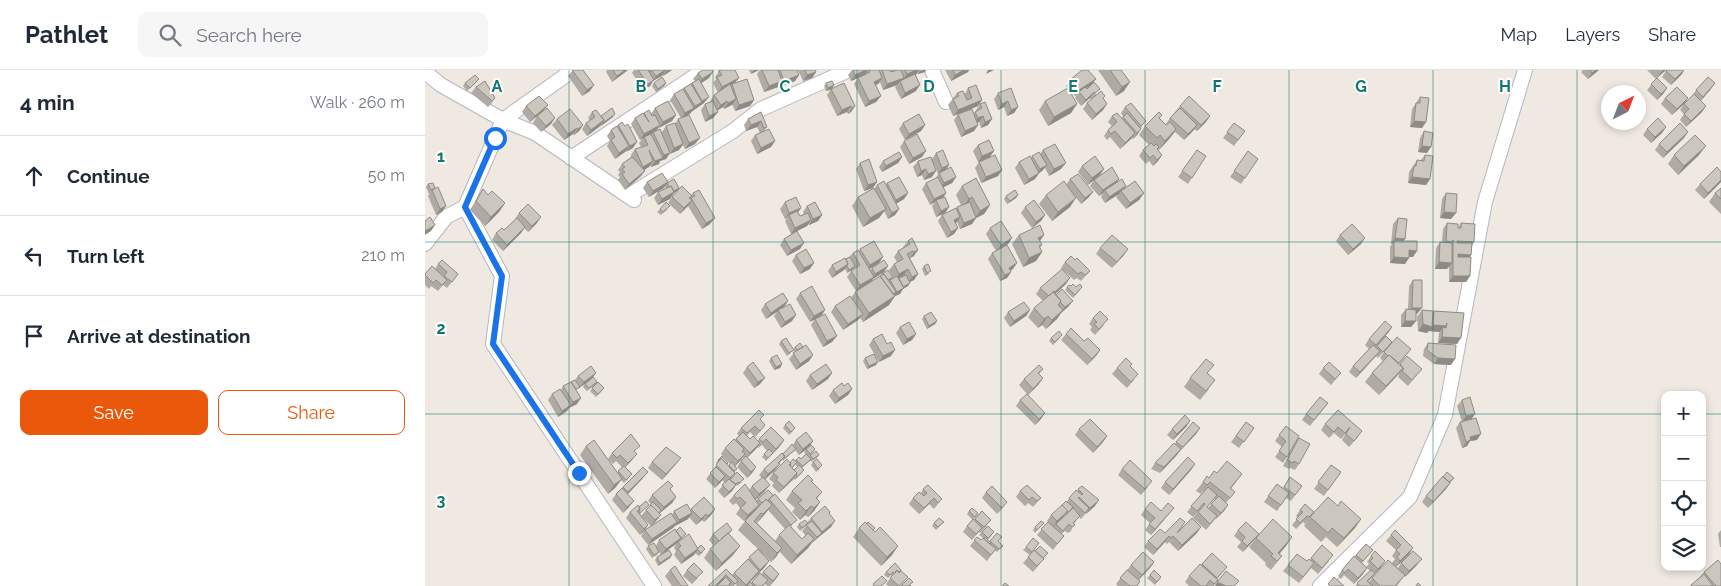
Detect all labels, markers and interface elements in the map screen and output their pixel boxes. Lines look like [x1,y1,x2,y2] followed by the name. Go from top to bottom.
[138,12,488,57] search box
[25,20,108,49] text: Pathlet
[156,21,184,49] icon: search
[196,24,302,46] text: Search here
[1501,24,1537,45] text: Map
[1565,24,1620,45] text: Layers
[1648,24,1696,45] text: Share
[492,77,503,96] text: A
[636,77,647,96] text: B
[780,77,791,96] text: C
[923,77,935,96] text: D
[1068,77,1078,96] text: E
[1212,77,1222,96] text: F
[1355,77,1367,96] text: G
[1499,77,1511,96] text: H
[1601,85,1646,130] north arrow
[20,90,75,115] text: 4 min
[310,93,405,112] text: Walk · 260 m
[484,127,507,150] route start
[437,147,445,166] text: 1
[20,162,48,190] icon: ahead
[67,165,150,187] text: Continue
[368,166,405,185] text: 50 m
[20,242,48,270] icon: left
[67,245,144,267] text: Turn left
[361,246,405,265] text: 210 m
[436,319,446,338] text: 2
[20,322,48,350] icon: arrive
[67,325,251,347] text: Arrive at destination
[20,390,208,435] button: Save
[218,390,405,435] button: Share
[1661,391,1706,571] map controls
[1661,391,1706,436] button: +
[1661,436,1706,481] button: −
[568,462,591,485] route end
[1661,481,1706,526] button: locate
[437,491,446,510] text: 3
[1661,526,1706,571] button: layers

